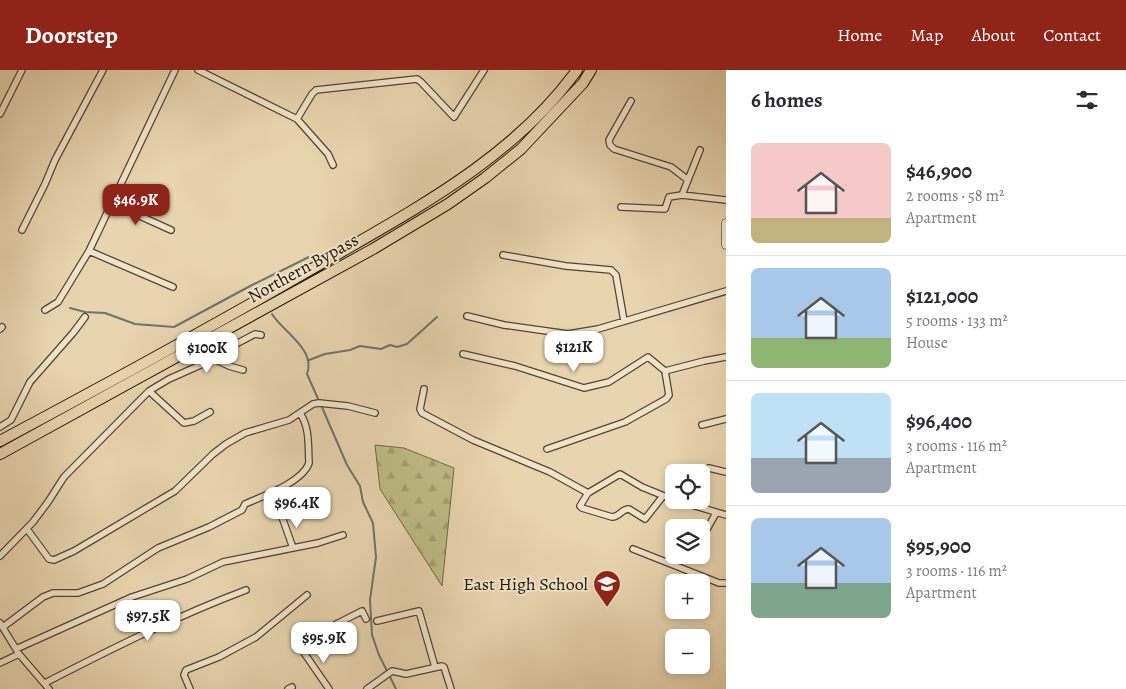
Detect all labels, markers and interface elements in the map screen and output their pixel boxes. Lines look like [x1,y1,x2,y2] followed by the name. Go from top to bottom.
[25,19,118,51] text: Doorstep
[837,23,882,47] text: Home
[910,23,943,47] text: Map
[971,23,1015,47] text: About
[1043,23,1101,47] text: Contact
[751,86,823,114] text: 6 homes
[1073,86,1101,114] icon: filters
[906,157,972,185] text: $46,900
[791,163,851,223] icon: home
[95,184,177,226] pin: $46.9K
[906,185,1004,207] text: 2 rooms · 58 m²
[114,189,158,211] text: $46.9K
[906,207,977,229] text: Apartment
[243,228,363,308] street label: Northern Bypass
[906,282,978,310] text: $121,000
[791,288,851,348] icon: home
[906,310,1008,332] text: 5 rooms · 133 m²
[539,330,609,373] pin: $121K
[172,332,242,374] pin: $100K
[906,332,948,354] text: House
[555,336,593,358] text: $121K
[187,337,227,359] text: $100K
[906,407,972,435] text: $96,400
[791,413,851,473] icon: home
[906,435,1007,457] text: 3 rooms · 116 m²
[906,457,977,479] text: Apartment
[665,464,710,674] map controls
[665,464,710,509] button: locate
[256,486,338,529] pin: $96.4K
[275,492,319,514] text: $96.4K
[665,519,710,564] button: layers
[906,532,971,560] text: $95,900
[791,538,851,598] icon: home
[906,560,1007,582] text: 3 rooms · 116 m²
[592,569,622,608] school or university icon: East High School
[463,572,589,596] place label: East High School
[665,574,710,619] button: +
[906,582,977,604] text: Apartment
[107,600,189,642] pin: $97.5K
[126,605,170,627] text: $97.5K
[283,622,365,664] pin: $95.9K
[302,627,346,649] text: $95.9K
[665,629,710,674] button: −

